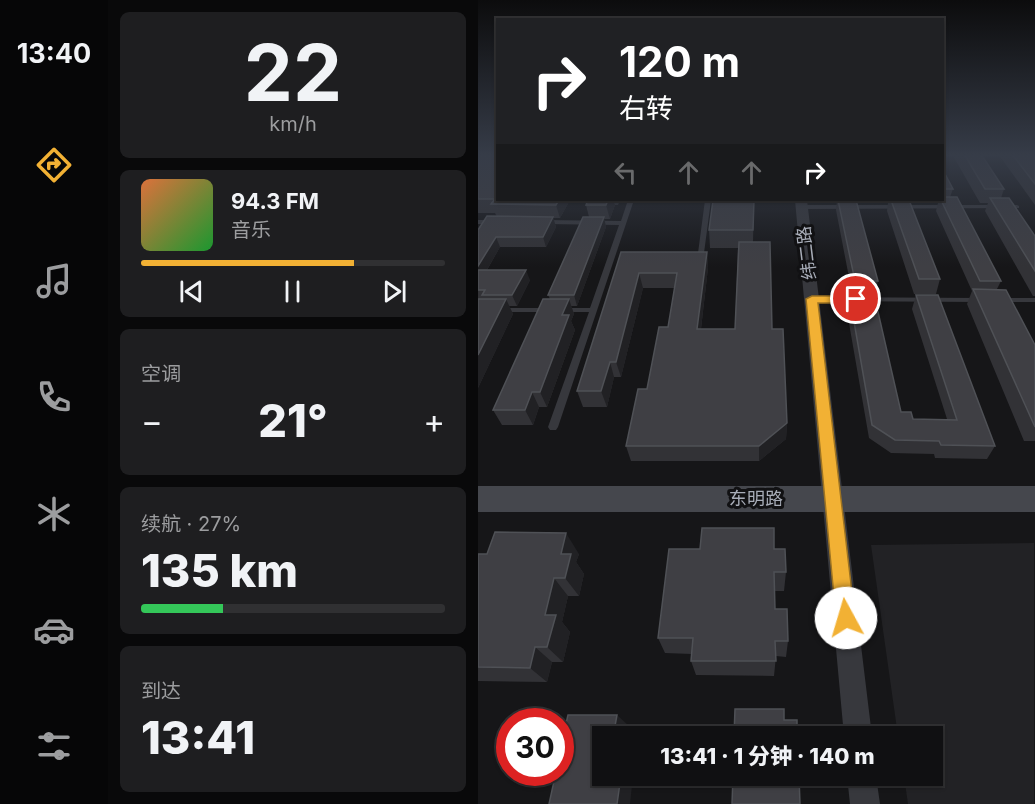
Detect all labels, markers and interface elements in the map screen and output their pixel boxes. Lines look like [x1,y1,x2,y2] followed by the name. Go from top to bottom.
[244,25,342,120] text: 22
[619,36,740,87] text: 120 m
[17,37,91,70] text: 13:40
[520,42,598,120] icon: right
[619,92,673,125] text: 右转
[269,112,317,136] text: km/h
[33,144,75,186] icon: directions
[609,156,642,189] icon: left
[672,156,705,189] icon: ahead
[735,156,768,189] icon: ahead
[798,156,831,189] icon: right
[231,188,319,214] text: 94.3 FM
[231,218,271,242] text: 音乐
[793,225,820,281] street label: 纬二路
[33,260,75,302] icon: music
[830,273,881,324] pin
[175,275,208,308] icon: previous
[276,275,309,308] icon: pause
[378,275,411,308] icon: next
[839,282,872,315] icon: arrive
[141,362,181,386] text: 空调
[33,376,75,418] icon: phone
[258,393,328,448] text: 21°
[141,401,163,441] text: −
[423,401,445,441] text: +
[729,488,783,509] street label: 东明路
[33,493,75,535] icon: climate
[141,512,241,536] text: 续航 · 27%
[141,543,298,598] text: 135 km
[814,586,878,650] position arrow
[33,609,75,651] icon: car
[141,679,181,703] text: 到达
[496,708,574,786] speed limit sign: 30
[141,710,255,765] text: 13:41
[33,725,75,767] icon: filters
[660,743,875,769] text: 13:41 · 1 分钟 · 140 m

